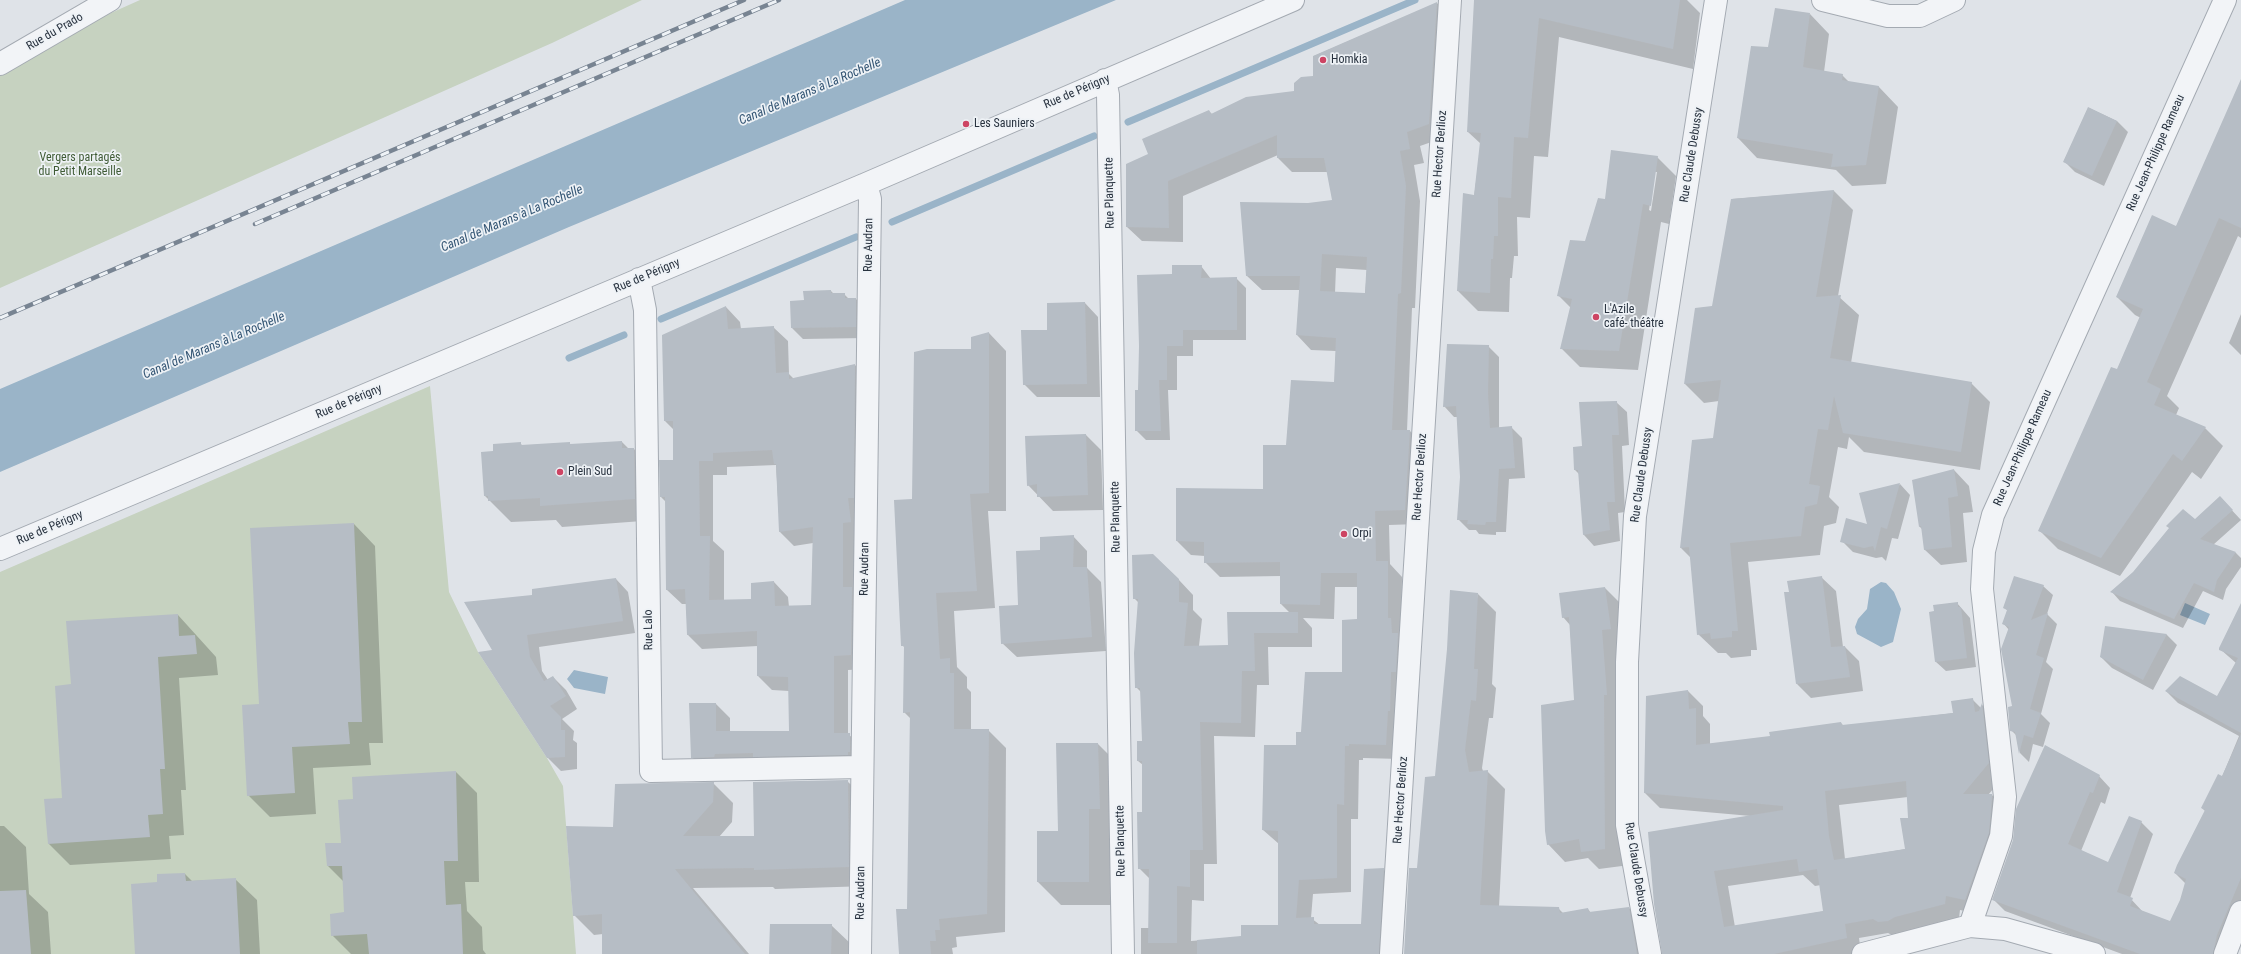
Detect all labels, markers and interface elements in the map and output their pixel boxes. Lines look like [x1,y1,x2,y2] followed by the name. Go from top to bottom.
[24,10,86,54] street label: Rue du Prado
[1331,53,1367,67] place label: Homkia
[737,55,883,129] water label: Canal de Marans à La Rochelle
[1318,55,1328,65] marker: Homkia
[1042,72,1112,112] street label: Rue de Périgny
[2124,93,2188,213] street label: Rue Jean-Philippe Rameau
[1677,106,1707,204] street label: Rue Claude Debussy
[1430,110,1450,198] street label: Rue Hector Berlioz
[974,117,1035,131] place label: Les Sauniers
[961,119,971,129] marker: Les Sauniers
[39,151,121,179] park label: Vergers partagés du Petit Marseille
[1102,157,1118,229] street label: Rue Planquette
[439,182,585,256] water label: Canal de Marans à La Rochelle
[861,218,877,272] street label: Rue Audran
[612,256,682,296] street label: Rue de Périgny
[1604,303,1664,331] place label: L'Azile café- théâtre
[141,309,287,383] water label: Canal de Marans à La Rochelle
[1591,312,1601,322] marker: L'Azile café- théâtre
[314,382,384,422] street label: Rue de Périgny
[1991,388,2055,508] street label: Rue Jean-Philippe Rameau
[1628,426,1656,524] street label: Rue Claude Debussy
[1410,433,1430,521] street label: Rue Hector Berlioz
[568,465,612,479] place label: Plein Sud
[555,467,565,477] marker: Plein Sud
[1108,481,1124,553] street label: Rue Planquette
[15,508,85,548] street label: Rue de Périgny
[1352,527,1372,541] place label: Orpi
[1339,529,1349,539] marker: Orpi
[857,542,873,596] street label: Rue Audran
[641,609,657,651] street label: Rue Lalo
[1391,756,1411,844] street label: Rue Hector Berlioz
[1113,805,1129,877] street label: Rue Planquette
[1621,821,1651,919] street label: Rue Claude Debussy
[853,866,869,920] street label: Rue Audran

